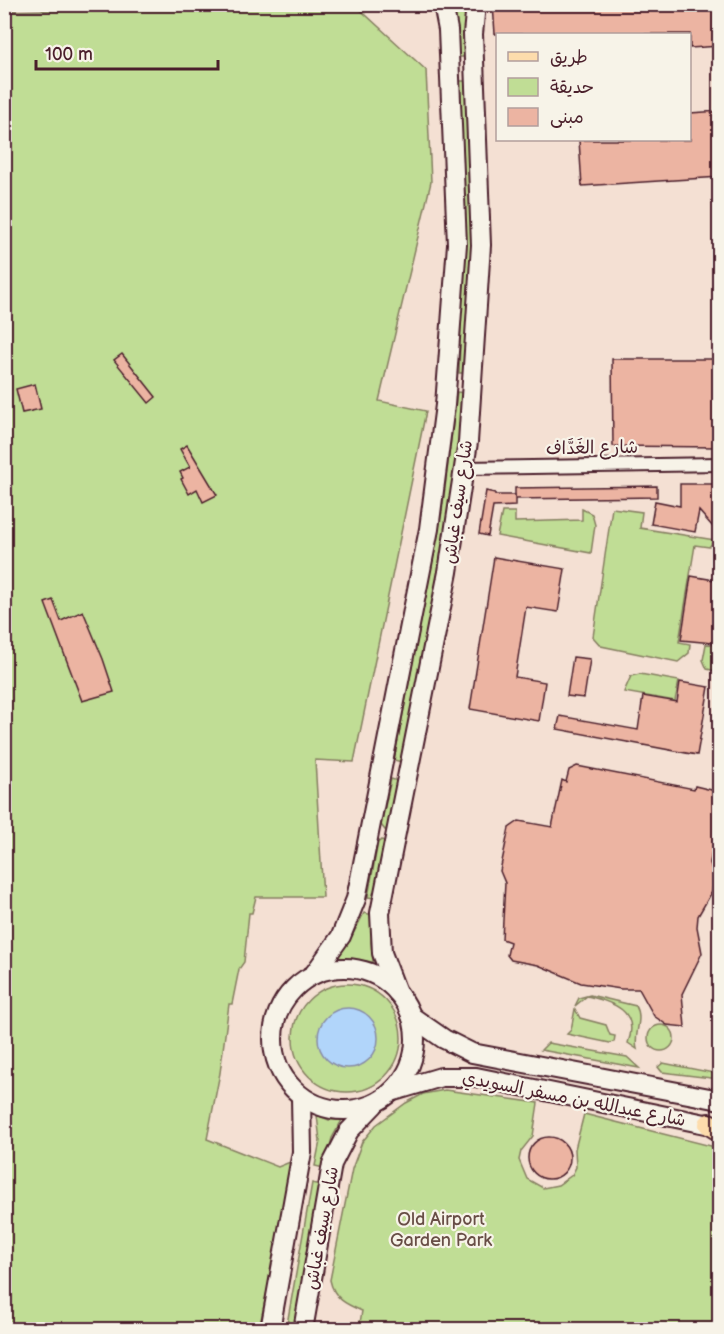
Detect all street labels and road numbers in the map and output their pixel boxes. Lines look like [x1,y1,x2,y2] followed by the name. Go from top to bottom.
[546,436,638,460] street label: شارع الغَدَّاف
[439,439,478,565] street label: شارع سيف غباش
[460,1067,687,1133] street label: شارع عبدالله بن مسفر السويدي
[301,1165,344,1291] street label: شارع سيف غباش

